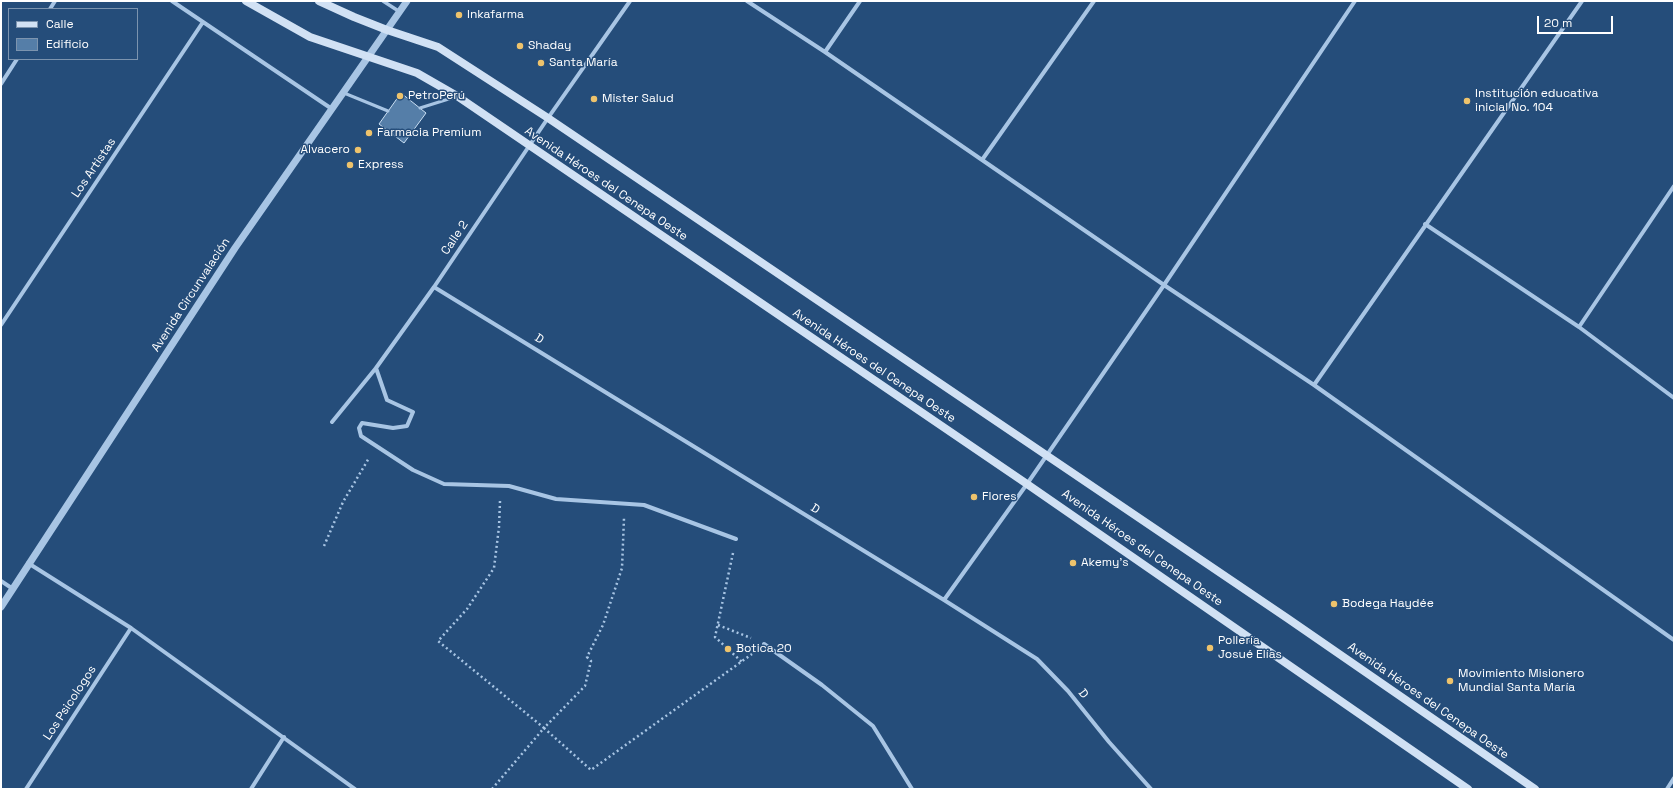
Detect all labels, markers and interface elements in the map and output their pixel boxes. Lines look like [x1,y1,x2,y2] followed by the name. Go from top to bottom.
[8,8,138,60] legend
[467,8,524,22] place label: Inkafarma
[1539,8,1615,34] scale bar
[454,10,464,20] marker: Inkafarma
[1544,15,1572,31] text: 20 m
[46,16,74,32] text: Calle
[46,36,89,52] text: Edificio
[528,39,571,53] place label: Shaday
[515,41,525,51] marker: Shaday
[549,56,618,70] place label: Santa María
[536,58,546,68] marker: Santa María
[1475,87,1598,115] place label: Institución educativa inicial No. 104
[408,89,465,103] place label: PetroPerú
[395,91,405,101] marker: PetroPerú
[602,92,674,106] place label: Mister Salud
[589,94,599,104] marker: Mister Salud
[1462,96,1472,106] marker: Institución educativa inicial No. 104
[522,124,690,244] street label: Avenida Héroes del Cenepa Oeste
[377,126,482,140] place label: Farmacia Premium
[364,128,374,138] marker: Farmacia Premium
[69,135,119,201] street label: Los Artistas
[300,143,350,157] place label: Alvacero
[353,145,363,155] marker: Alvacero
[358,158,404,172] place label: Express
[345,160,355,170] marker: Express
[438,218,472,258] street label: Calle 2
[149,235,233,355] street label: Avenida Circunvalación
[790,306,958,426] street label: Avenida Héroes del Cenepa Oeste
[532,331,546,347] street label: D
[1059,487,1225,609] street label: Avenida Héroes del Cenepa Oeste
[982,490,1017,504] place label: Flores
[969,492,979,502] marker: Flores
[808,501,822,517] street label: D
[1081,556,1129,570] place label: Akemy's
[1068,558,1078,568] marker: Akemy's
[1342,597,1434,611] place label: Bodega Haydée
[1329,599,1339,609] marker: Bodega Haydée
[1218,634,1282,662] place label: Pollería Josué Elías
[1345,640,1511,762] street label: Avenida Héroes del Cenepa Oeste
[736,642,792,656] place label: Botica 20
[1205,643,1215,653] marker: Pollería Josué Elías
[723,644,733,654] marker: Botica 20
[41,663,99,743] street label: Los Psicologos
[1458,667,1584,695] place label: Movimiento Misionero Mundial Santa María
[1445,676,1455,686] marker: Movimiento Misionero Mundial Santa María
[1075,686,1091,702] street label: D

